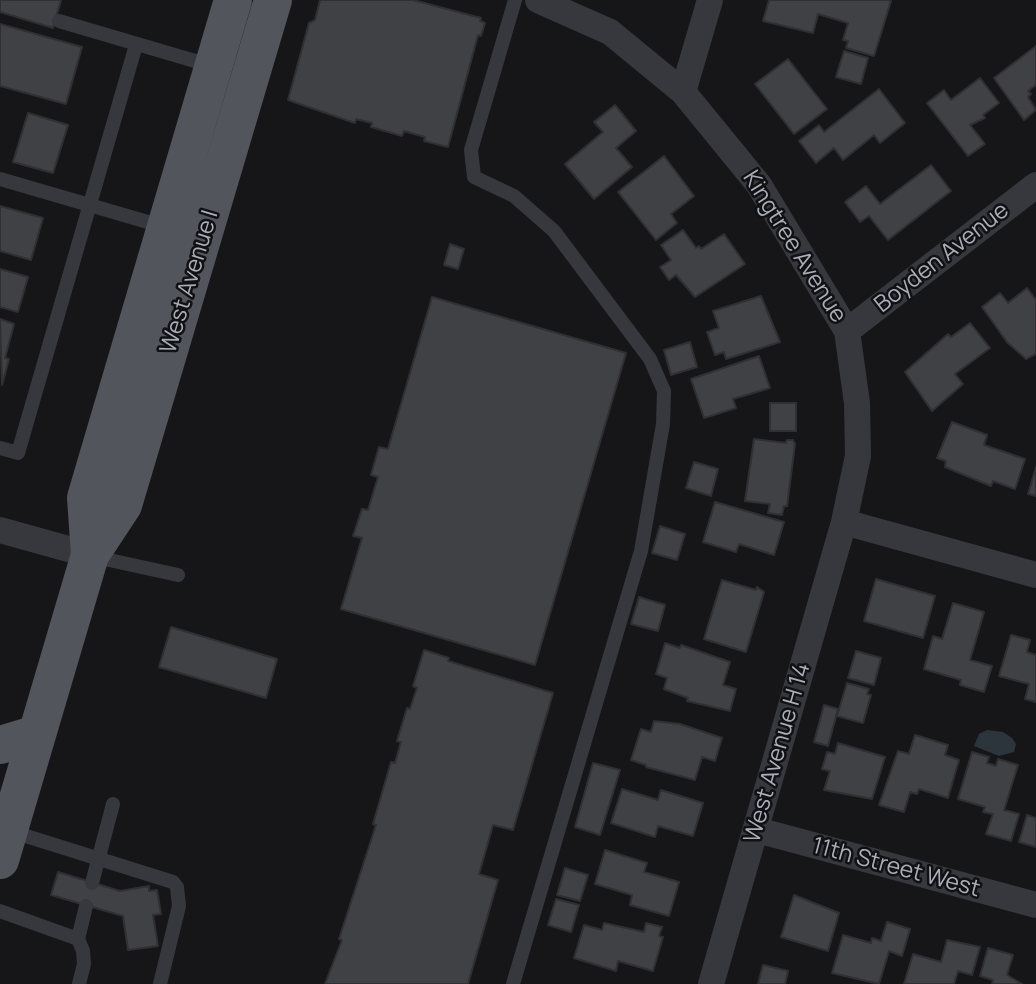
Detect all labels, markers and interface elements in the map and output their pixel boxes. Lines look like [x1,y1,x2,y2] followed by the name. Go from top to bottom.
[736,166,852,328] street label: Kingtree Avenue
[869,197,1015,319] street label: Boyden Avenue
[155,207,225,357] street label: West Avenue I
[739,660,817,846] street label: West Avenue H 14
[809,832,983,904] street label: 11th Street West

